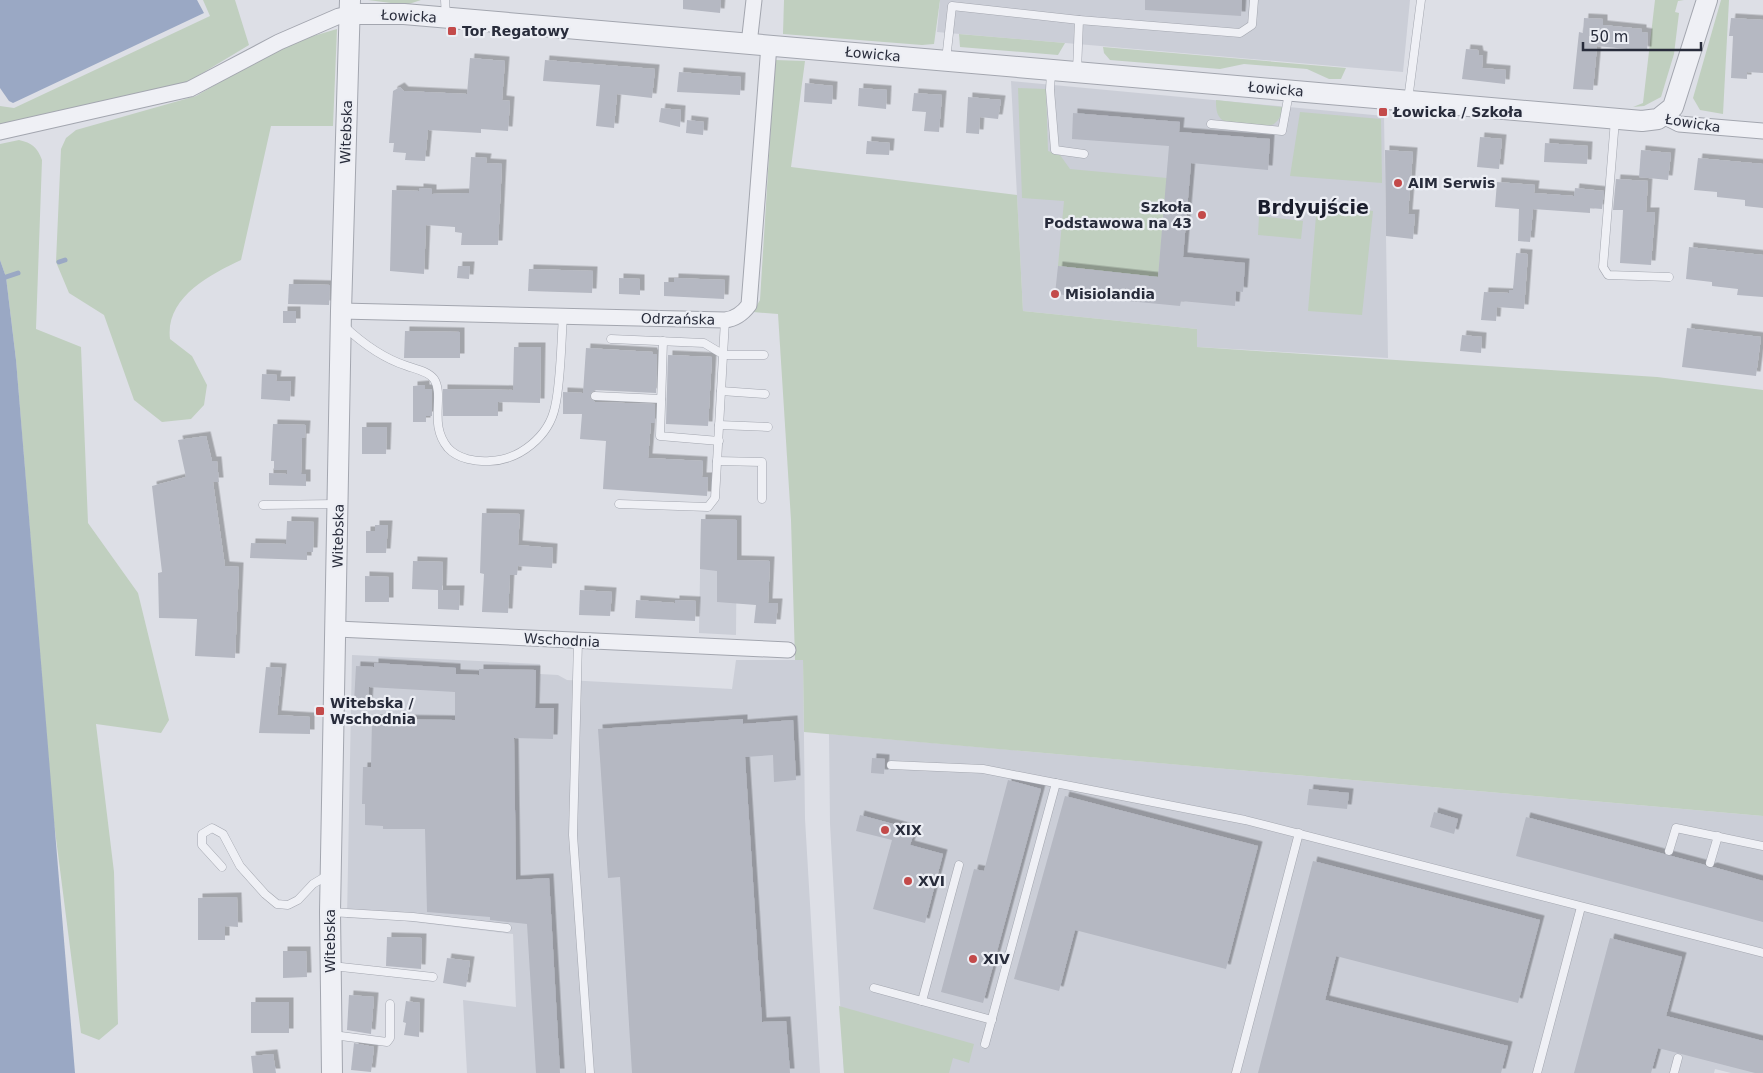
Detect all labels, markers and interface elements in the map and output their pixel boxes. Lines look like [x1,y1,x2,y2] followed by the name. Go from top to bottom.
[380,6,437,25] street label: Łowicka
[1583,20,1700,52] scale bar
[462,23,569,39] place label: Tor Regatowy
[446,25,458,37] marker: Tor Regatowy
[1590,28,1628,46] text: 50 m
[843,44,902,64] street label: Łowicka
[1246,79,1305,99] street label: Łowicka
[337,100,355,164] street label: Witebska
[1392,104,1523,120] place label: Łowicka / Szkoła
[1377,106,1389,118] marker: Łowicka / Szkoła
[1663,111,1722,135] street label: Łowicka
[1408,175,1495,191] place label: AIM Serwis
[1392,177,1404,189] marker: AIM Serwis
[1257,196,1369,218] district label: Brdyujście
[1044,199,1192,231] place label: Szkoła Podstawowa na 43
[1196,209,1208,221] marker: Szkoła Podstawowa na 43
[1065,286,1155,302] place label: Misiolandia
[1049,288,1061,300] marker: Misiolandia
[641,310,715,328] street label: Odrzańska
[329,504,347,568] street label: Witebska
[523,630,601,650] street label: Wschodnia
[330,695,416,727] place label: Witebska / Wschodnia
[314,705,326,717] marker: Witebska / Wschodnia
[895,822,922,838] place label: XIX
[879,824,891,836] marker: XIX
[918,873,945,889] place label: XVI
[902,875,914,887] marker: XVI
[322,909,338,973] street label: Witebska
[983,951,1010,967] place label: XIV
[967,953,979,965] marker: XIV

